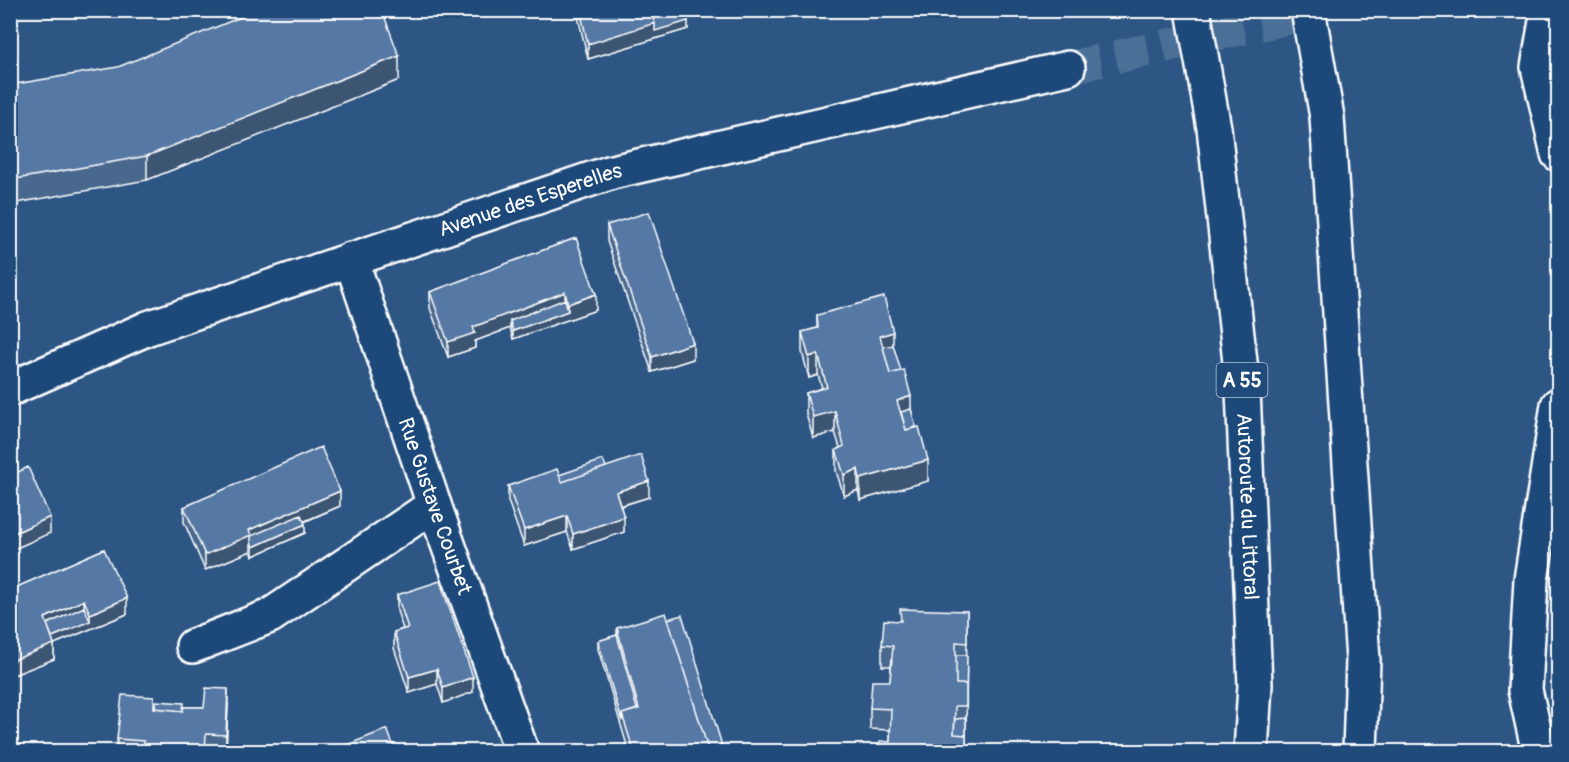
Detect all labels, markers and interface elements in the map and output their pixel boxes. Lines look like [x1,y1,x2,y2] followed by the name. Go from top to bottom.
[435,157,625,243] street label: Avenue des Esperelles
[1216,363,1268,397] road number: A 55
[1230,413,1265,600] street label: Autoroute du Littoral
[391,414,478,599] street label: Rue Gustave Courbet

